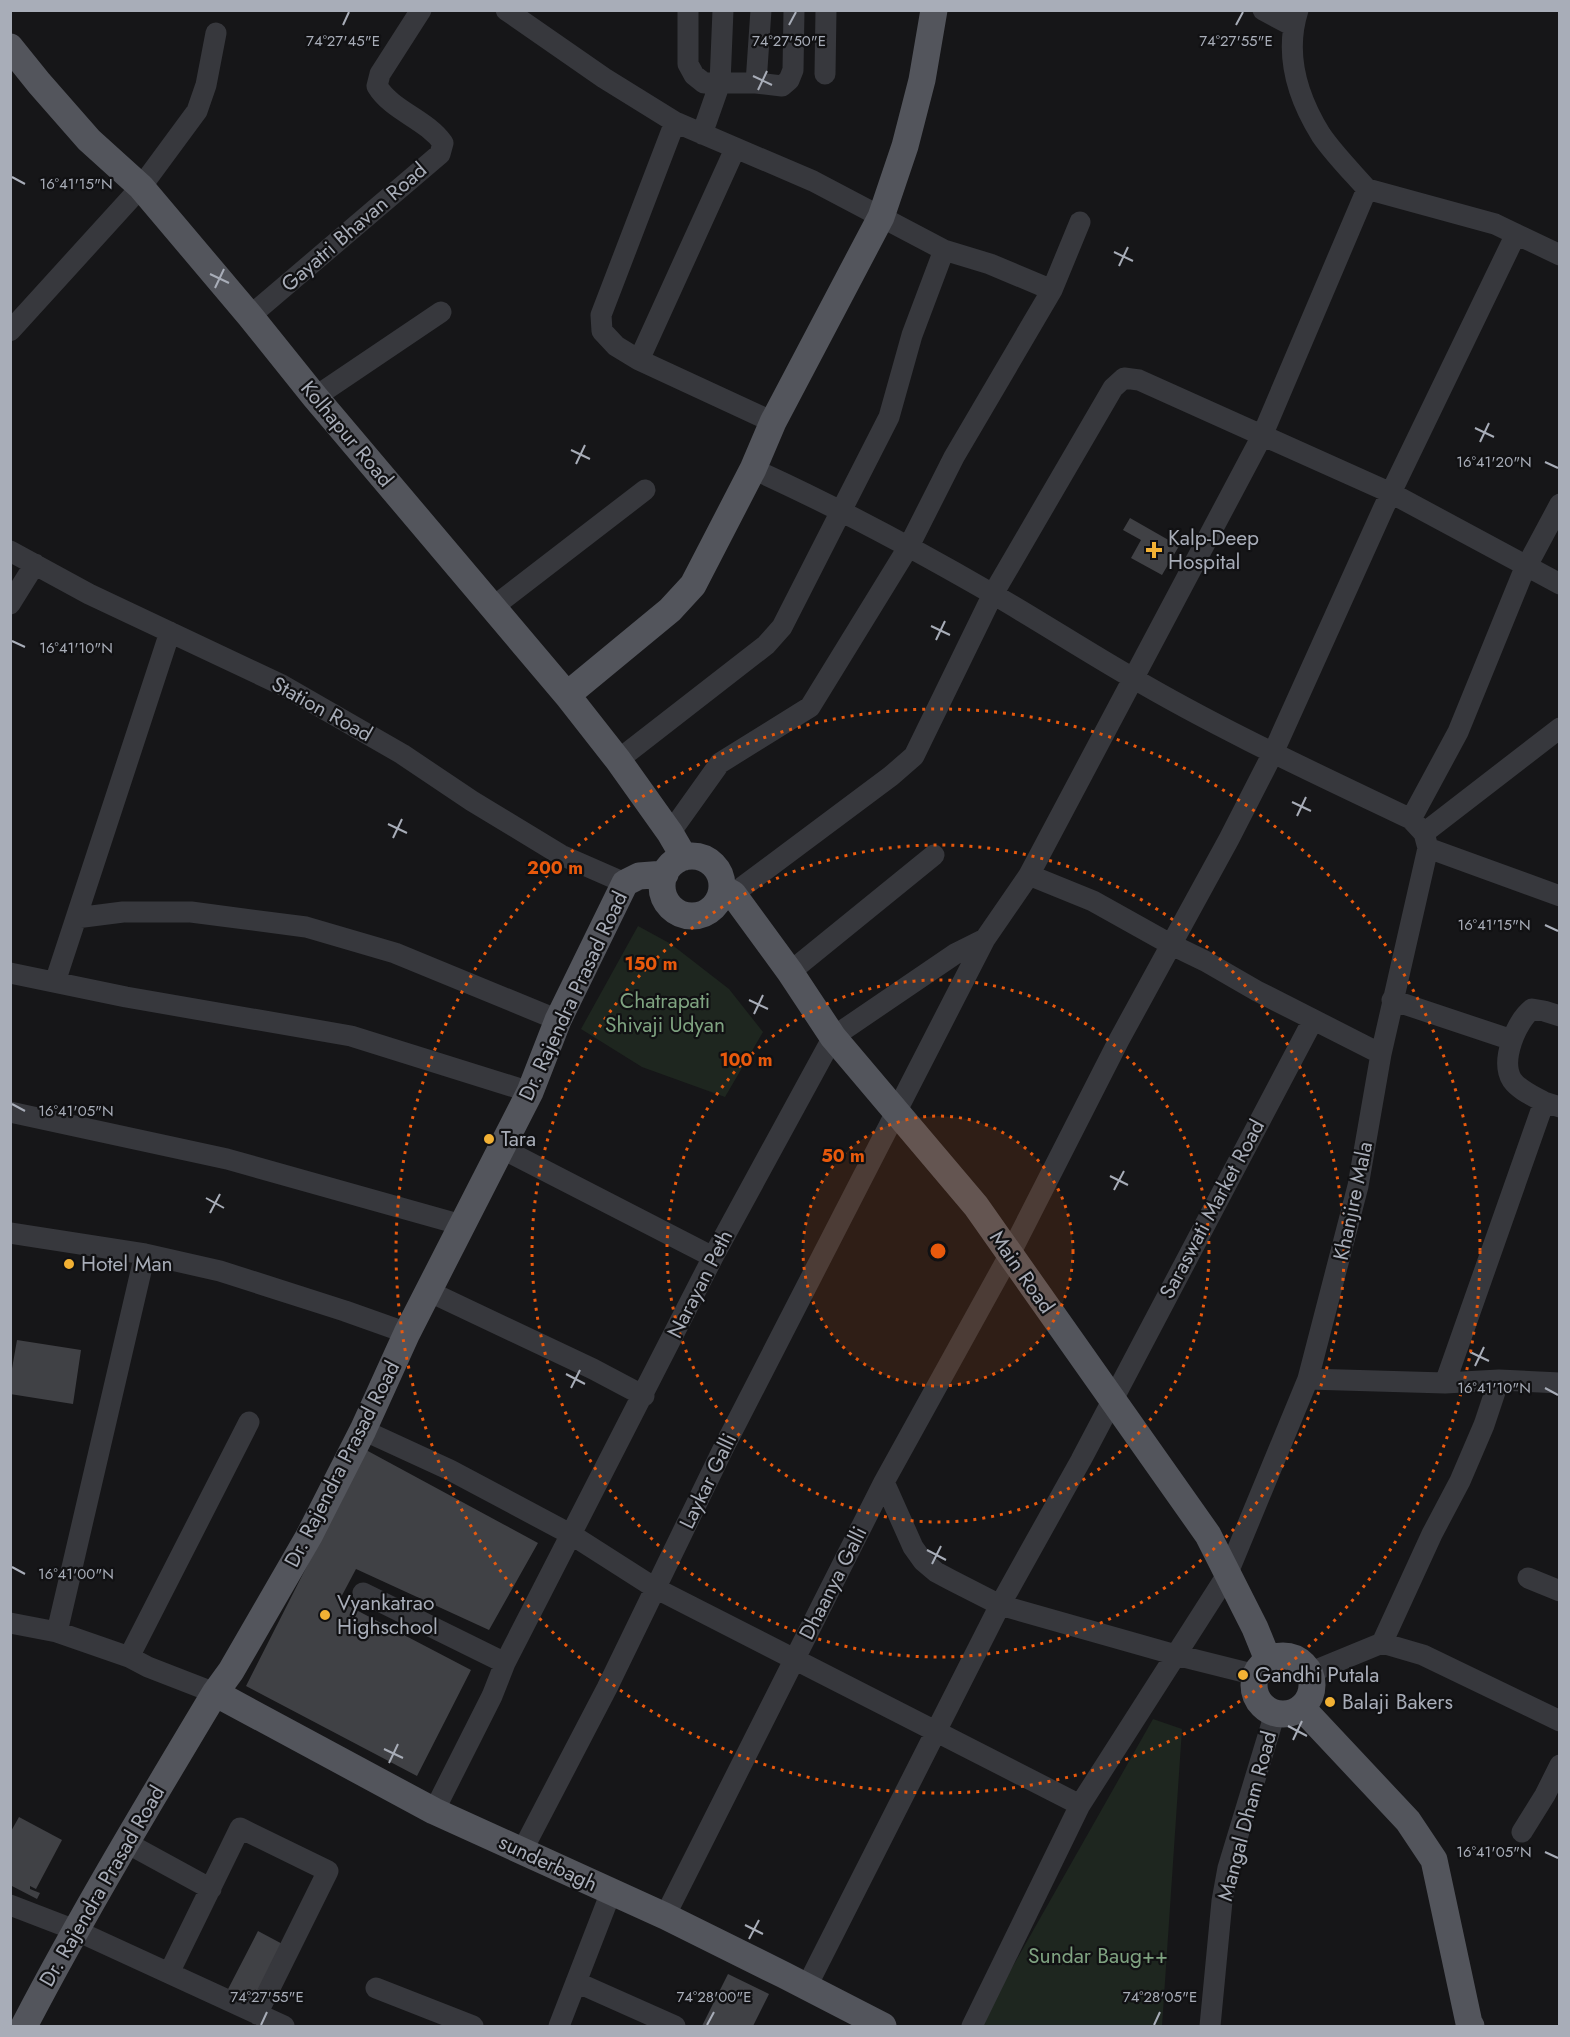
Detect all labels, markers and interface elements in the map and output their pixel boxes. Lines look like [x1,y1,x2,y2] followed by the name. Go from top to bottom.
[306,30,380,52] text: 74°27'45"E
[752,30,826,52] text: 74°27'50"E
[1199,30,1273,52] text: 74°27'55"E
[275,155,433,299] street label: Gayatri Bhavan Road
[39,173,113,195] text: 16°41'15"N
[294,374,400,494] street label: Kolhapur Road
[1456,451,1532,473] text: 16°41'20"N
[1168,523,1259,577] place label: Kalp-Deep Hospital
[1145,541,1163,559] marker: Kalp-Deep Hospital
[39,637,113,659] text: 16°41'10"N
[266,669,378,749] street label: Station Road
[527,855,583,881] text: 200 m
[511,886,635,1106] street label: Dr. Rajendra Prasad Road
[1457,914,1531,936] text: 16°41'15"N
[625,951,677,977] text: 150 m
[605,986,725,1040] park label: Chatrapati Shivaji Udyan
[719,1047,773,1073] text: 100 m
[38,1100,114,1122] text: 16°41'05"N
[1152,1114,1272,1304] street label: Saraswati Market Road
[501,1124,536,1154] place label: Tara
[482,1132,496,1146] marker: Tara
[1326,1139,1380,1263] street label: Khanjire Mala
[821,1143,865,1169] text: 50 m
[982,1224,1062,1320] street label: Main Road
[660,1225,740,1343] street label: Narayan Peth
[928,1241,948,1261] centre of rings
[81,1249,173,1279] place label: Hotel Man
[62,1257,76,1271] marker: Hotel Man
[277,1356,407,1572] street label: Dr. Rajendra Prasad Road
[1457,1377,1531,1399] text: 16°41'10"N
[672,1428,744,1534] street label: Laykar Galli
[792,1521,874,1645] street label: Dhaanya Galli
[38,1563,114,1585] text: 16°41'00"N
[337,1588,438,1642] place label: Vyankatrao Highschool
[318,1608,332,1622] marker: Vyankatrao Highschool
[1255,1660,1379,1690] place label: Gandhi Putala
[1236,1668,1250,1682] marker: Gandhi Putala
[1342,1687,1453,1717] place label: Balaji Bakers
[1323,1695,1337,1709] marker: Balaji Bakers
[1210,1728,1284,1904] street label: Mangal Dham Road
[32,1780,172,1992] street label: Dr. Rajendra Prasad Road
[494,1827,602,1899] street label: sunderbagh
[1456,1841,1532,1863] text: 16°41'05"N
[1028,1941,1168,1971] park label: Sundar Baug++
[230,1986,304,2008] text: 74°27'55"E
[676,1986,752,2008] text: 74°28'00"E
[1123,1986,1197,2008] text: 74°28'05"E

